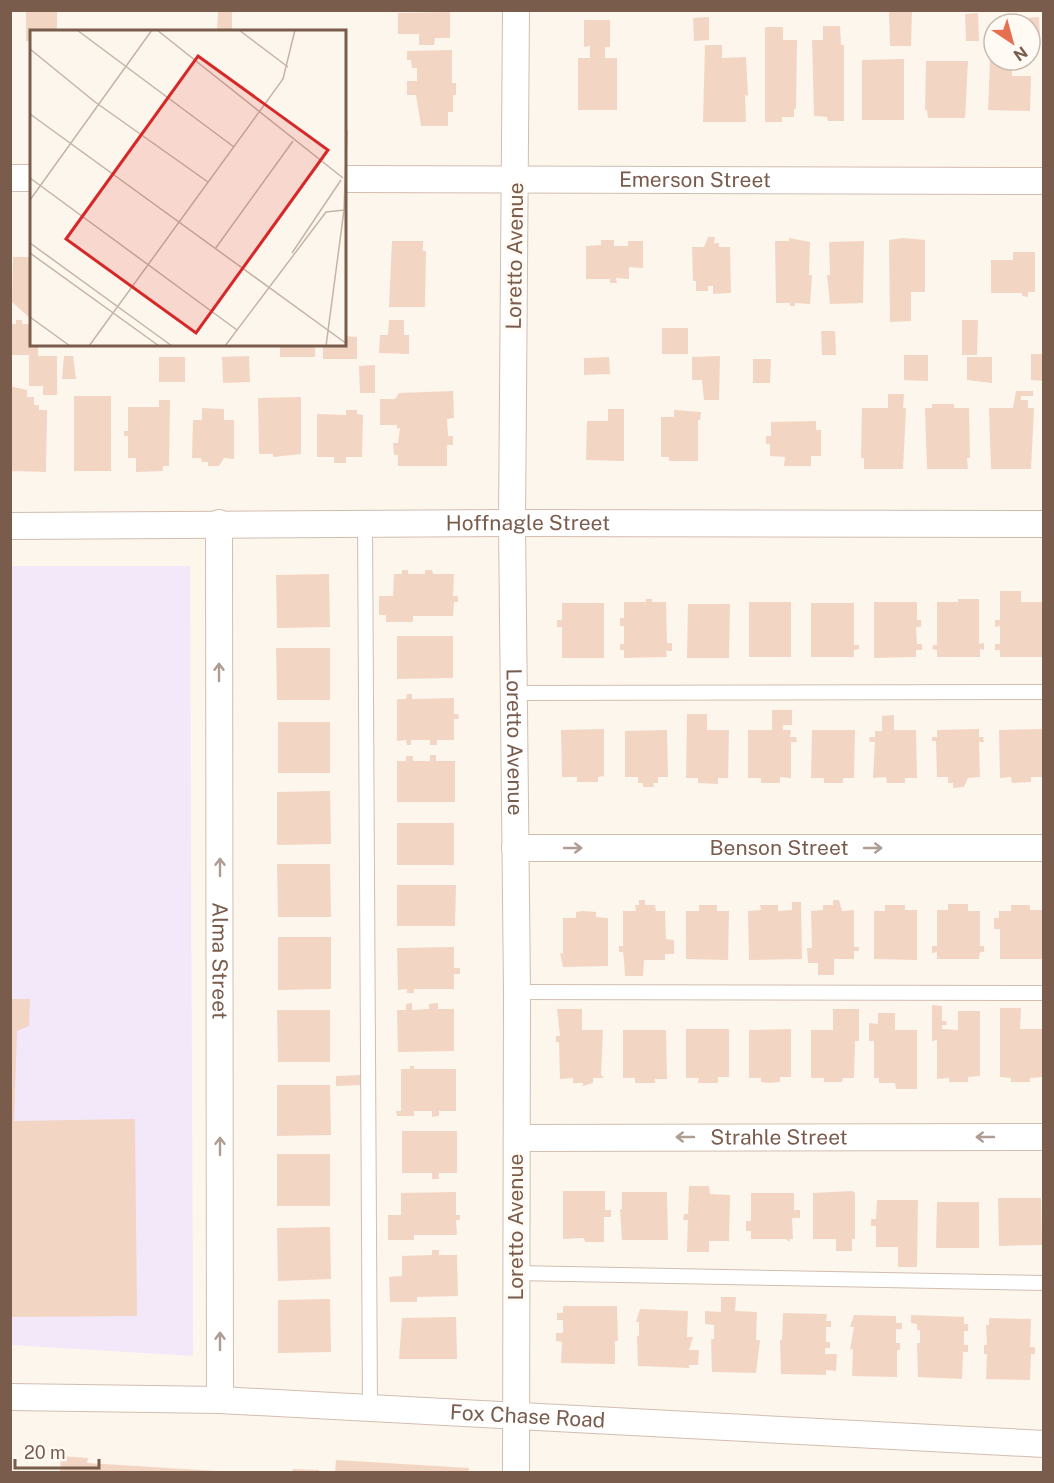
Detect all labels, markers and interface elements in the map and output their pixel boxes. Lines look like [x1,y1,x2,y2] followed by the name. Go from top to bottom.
[982,12,1042,72] north arrow
[30,30,346,346] inset map
[1010,42,1031,65] text: N
[619,167,771,192] street label: Emerson Street
[501,182,528,330] street label: Loretto Avenue
[446,510,610,535] street label: Hoffnagle Street
[214,663,225,683] one-way arrow
[502,668,528,816] street label: Loretto Avenue
[709,835,849,860] street label: Benson Street
[563,842,583,854] one-way arrow
[863,842,883,854] one-way arrow
[214,858,226,878] one-way arrow
[207,902,233,1020] street label: Alma Street
[710,1124,848,1150] street label: Strahle Street
[676,1131,696,1143] one-way arrow
[976,1131,996,1143] one-way arrow
[214,1137,226,1157] one-way arrow
[503,1153,528,1301] street label: Loretto Avenue
[214,1332,226,1352] one-way arrow
[449,1399,606,1433] street label: Fox Chase Road
[15,1432,99,1470] scale bar
[24,1442,66,1463] text: 20 m

